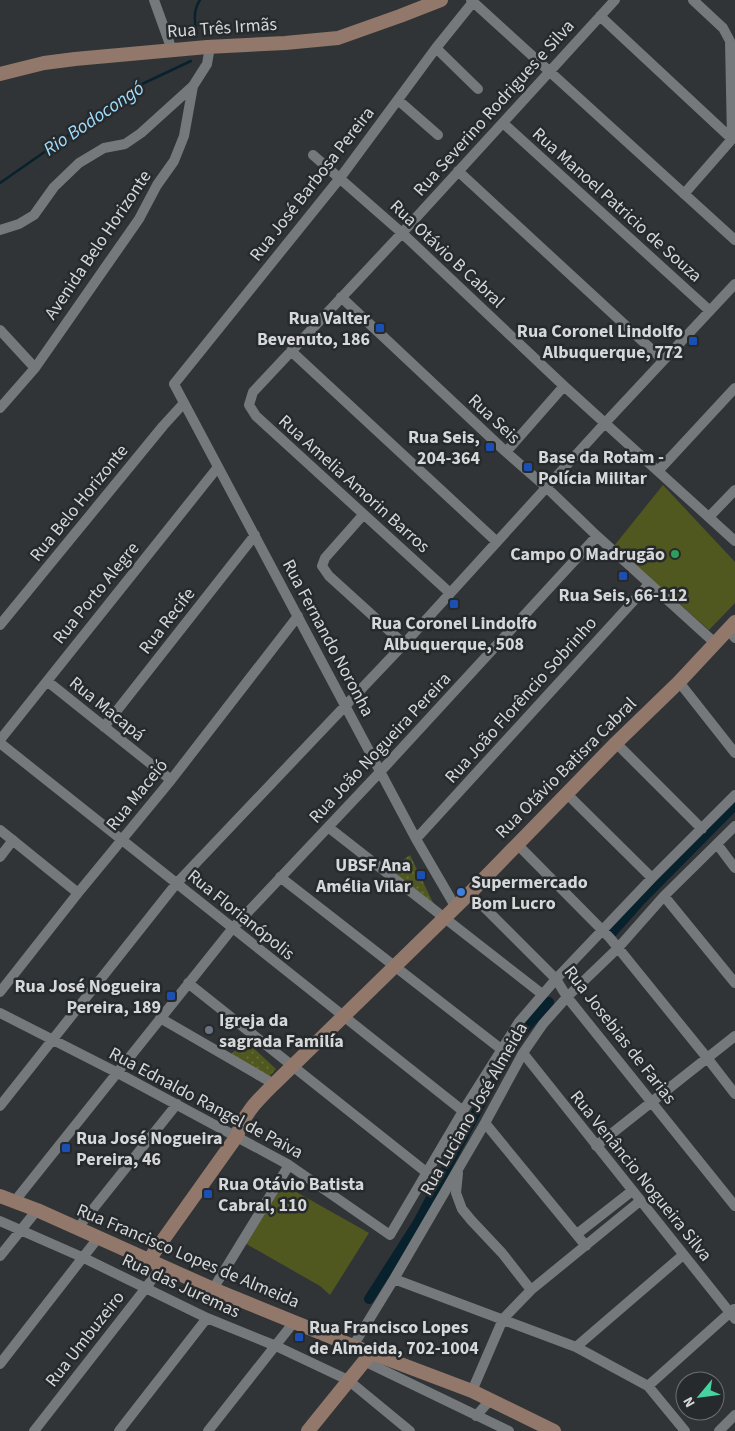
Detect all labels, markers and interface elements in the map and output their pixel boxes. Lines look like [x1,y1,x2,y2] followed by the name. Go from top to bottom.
[166,12,278,44] street label: Rua Três Irmãs
[408,14,580,202] street label: Rua Severino Rodrigues e Silva
[38,75,150,163] water label: Rio Bodocongó
[244,101,380,267] street label: Rua José Barbosa Pereira
[527,122,707,288] street label: Rua Manoel Patricio de Souza
[39,165,157,325] street label: Avenida Belo Horizonte
[384,194,510,314] street label: Rua Otávio B Cabral
[257,306,371,352] place label: Rua Valter Bevenuto, 186
[517,319,683,365] place label: Rua Coronel Lindolfo Albuquerque, 772
[374,322,386,334] marker: Rua Valter Bevenuto, 186
[687,335,699,347] marker: Rua Coronel Lindolfo Albuquerque, 772
[462,388,526,450] street label: Rua Seis
[273,409,435,559] street label: Rua Amelia Amorin Barros
[408,425,480,471] place label: Rua Seis, 204-364
[24,439,134,567] street label: Rua Belo Horizonte
[484,441,496,453] marker: Rua Seis, 204-364
[538,445,664,491] place label: Base da Rotam - Polícia Militar
[522,461,534,473] marker: Base da Rotam - Polícia Militar
[47,537,145,649] street label: Rua Porto Alegre
[510,542,665,567] place label: Campo O Madrugão
[669,548,681,560] marker: Campo O Madrugão
[276,555,380,721] street label: Rua Fernando Noronha
[617,570,629,582] marker: Rua Seis, 66-112
[133,582,201,660] street label: Rua Recife
[558,583,688,608] place label: Rua Seis, 66-112
[448,598,460,610] marker: Rua Coronel Lindolfo Albuquerque, 508
[371,611,537,657] place label: Rua Coronel Lindolfo Albuquerque, 508
[439,611,603,789] street label: Rua João Florêncio Sobrinho
[303,667,457,829] street label: Rua João Nogueira Pereira
[64,671,150,747] street label: Rua Macapá
[490,692,642,844] street label: Rua Otávio Batisra Cabral
[100,754,174,836] street label: Rua Maceió
[315,853,412,899] place label: UBSF Ana Amélia Vilar
[182,864,300,966] street label: Rua Florianópolis
[415,869,427,881] marker: UBSF Ana Amélia Vilar
[471,870,588,916] place label: Supermercado Bom Lucro
[455,886,467,898] marker: Supermercado Bom Lucro
[558,961,682,1109] street label: Rua Josebias de Farias
[14,974,161,1020] place label: Rua José Nogueira Pereira, 189
[165,990,177,1002] marker: Rua José Nogueira Pereira, 189
[219,1008,344,1054] place label: Igreja da sagrada Familía
[414,1018,534,1200] street label: Rua Luciano José Almeida
[203,1024,215,1036] marker: Igreja da sagrada Familía
[105,1041,307,1165] street label: Rua Ednaldo Rangel de Paiva
[564,1085,718,1267] street label: Rua Venâncio Nogueira Silva
[76,1126,223,1172] place label: Rua José Nogueira Pereira, 46
[60,1142,72,1154] marker: Rua José Nogueira Pereira, 46
[218,1172,364,1218] place label: Rua Otávio Batista Cabral, 110
[202,1188,214,1200] marker: Rua Otávio Batista Cabral, 110
[73,1198,303,1314] street label: Rua Francisco Lopes de Almeida
[118,1248,244,1324] street label: Rua das Juremas
[40,1286,130,1392] street label: Rua Umbuzeiro
[309,1315,479,1361] place label: Rua Francisco Lopes de Almeida, 702-1004
[293,1331,305,1343] marker: Rua Francisco Lopes de Almeida, 702-1004
[675,1371,725,1421] north arrow
[679,1393,701,1411] text: N

